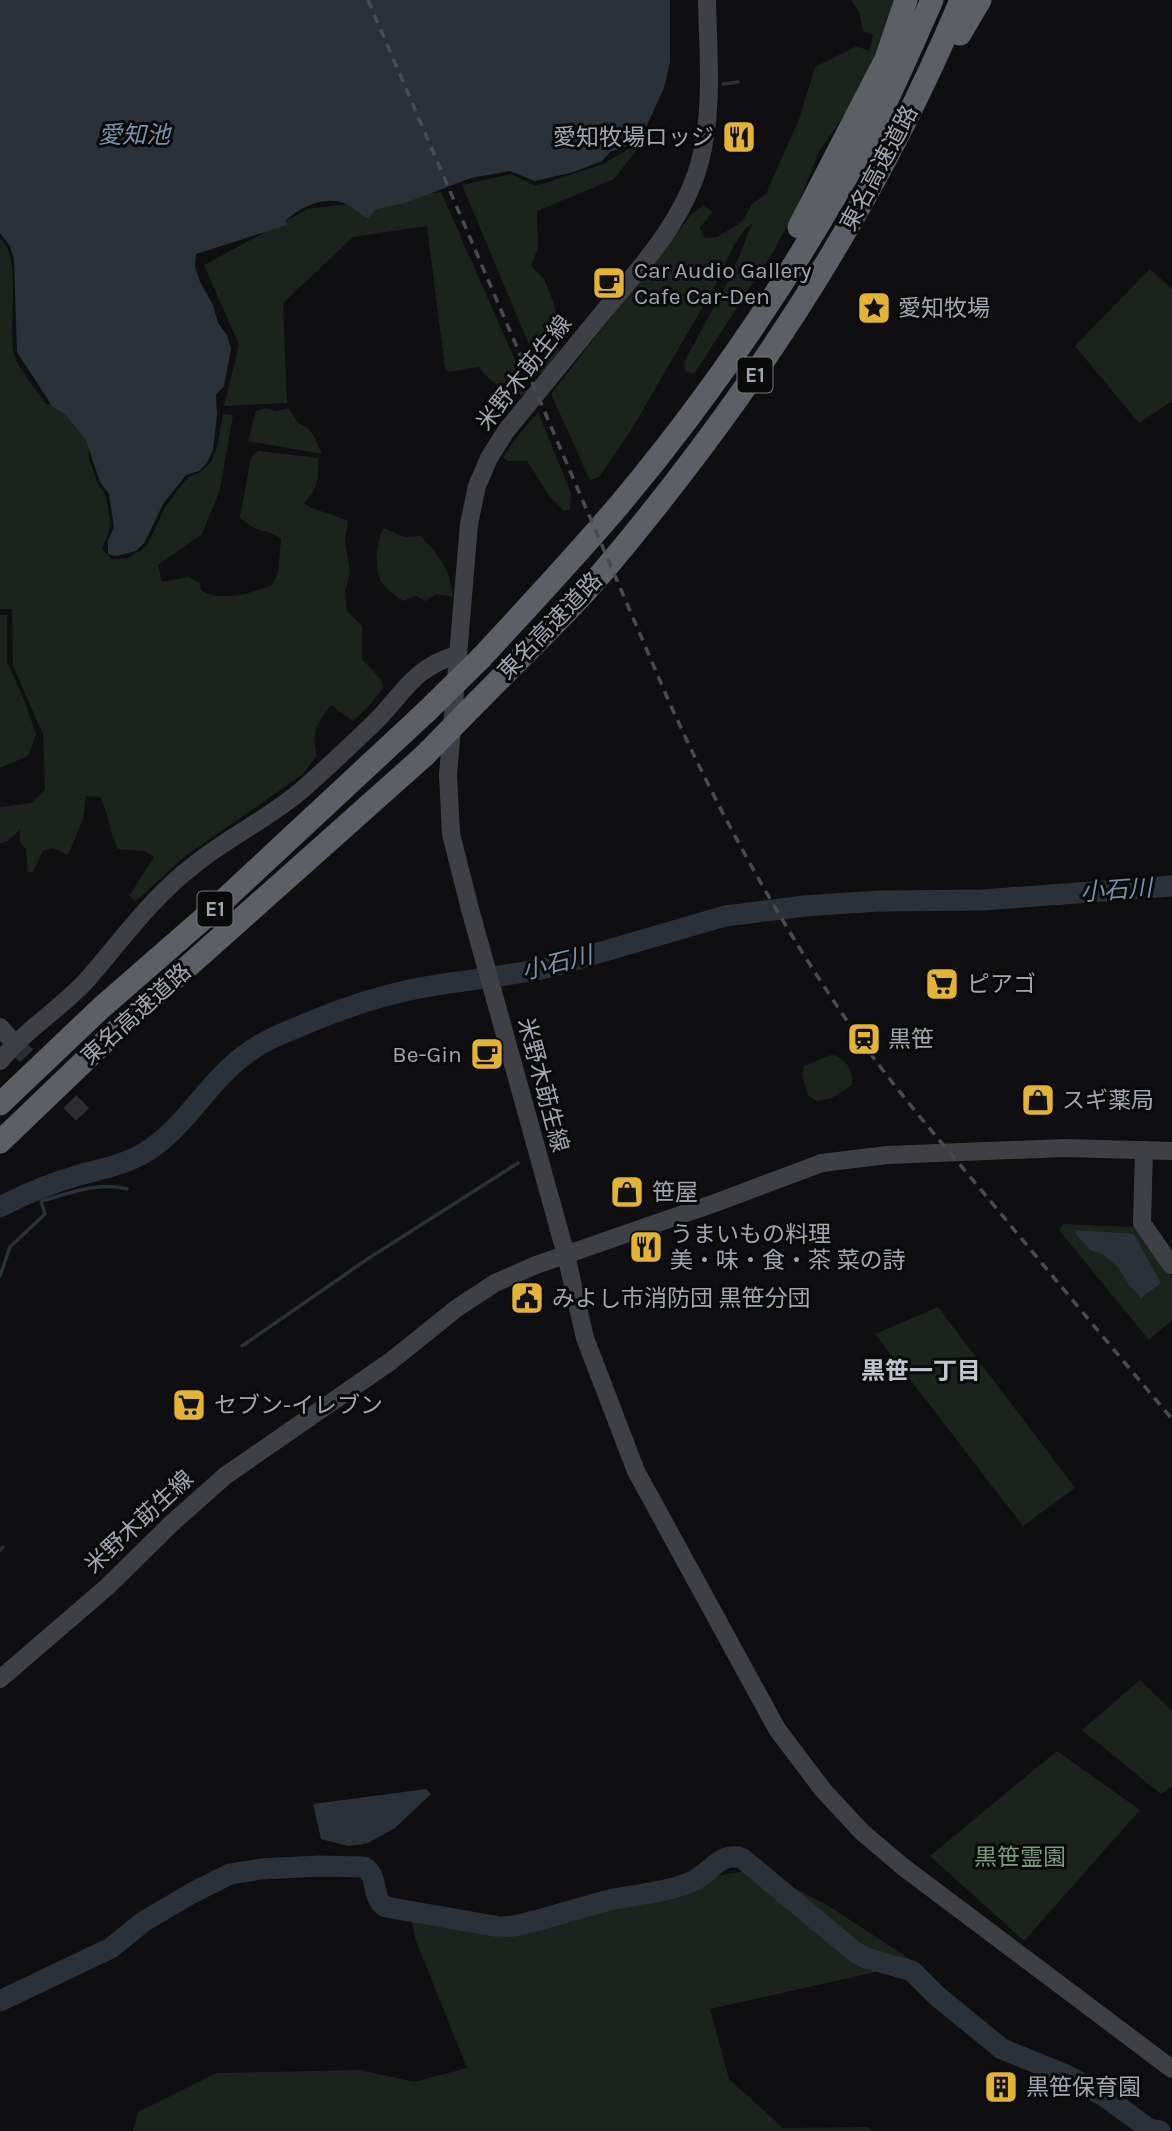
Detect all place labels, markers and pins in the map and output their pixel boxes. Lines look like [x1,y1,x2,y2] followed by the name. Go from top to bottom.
[720,118,758,156] restaurant icon: 愛知牧場ロッジ
[553,124,714,151] place label: 愛知牧場ロッジ
[634,257,812,310] place label: Car Audio Gallery Cafe Car-Den
[590,264,628,302] cafe icon: Car Audio Gallery Cafe Car-Den
[855,289,893,327] place icon: 愛知牧場
[898,295,990,322] place label: 愛知牧場
[923,965,961,1003] supermarket icon: ピアゴ
[967,971,1036,998] place label: ピアゴ
[845,1020,883,1058] station icon: 黒笹
[888,1026,934,1053] place label: 黒笹
[468,1035,506,1073] cafe icon: Be-Gin
[392,1041,462,1068] place label: Be-Gin
[1019,1081,1057,1119] shop icon: スギ薬局
[1062,1087,1154,1114] place label: スギ薬局
[608,1173,646,1211] shop icon: 笹屋
[652,1179,698,1206] place label: 笹屋
[670,1221,905,1274] place label: うまいもの料理 美・味・食・茶 菜の詩
[627,1228,665,1266] restaurant icon: うまいもの料理 美・味・食・茶 菜の詩
[508,1279,546,1317] public building icon: みよし市消防団 黒笹分団
[552,1285,810,1312] place label: みよし市消防団 黒笹分団
[170,1386,208,1424] supermarket icon: セブン-イレブン
[214,1392,383,1419] place label: セブン-イレブン
[982,2068,1020,2106] building icon: 黒笹保育園
[1026,2074,1141,2101] place label: 黒笹保育園

